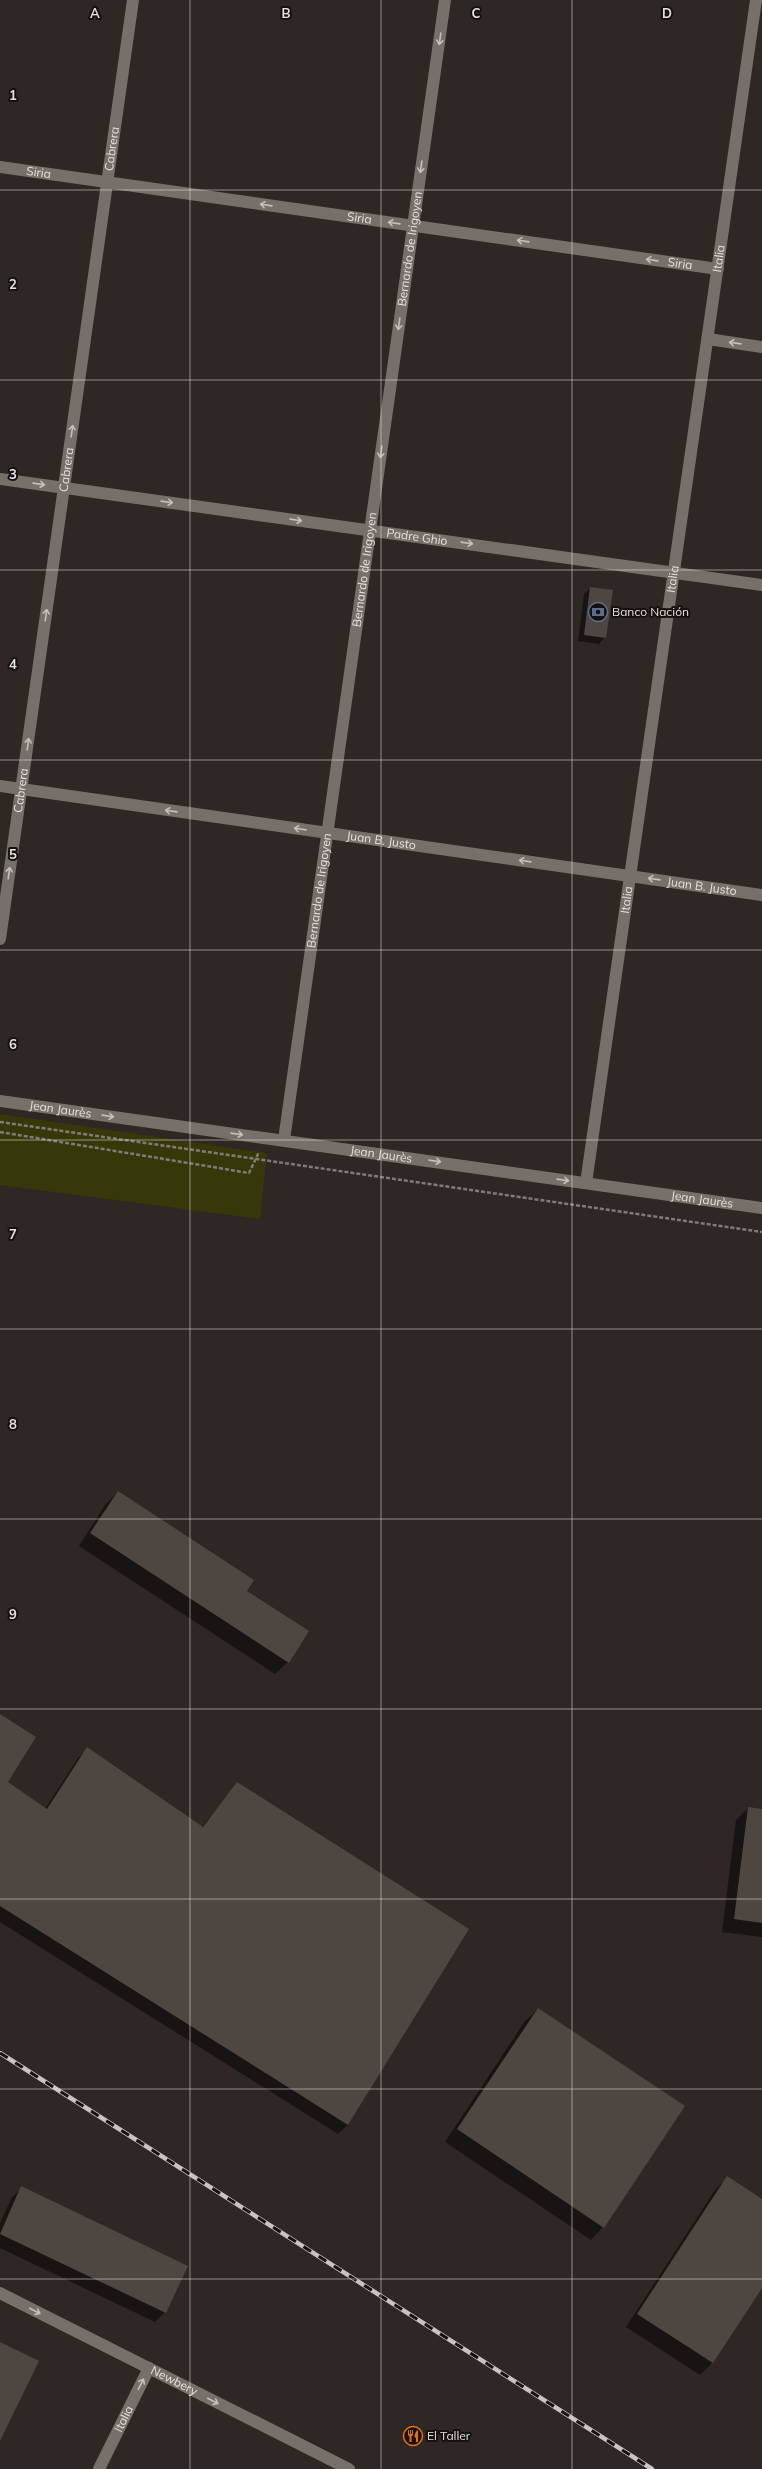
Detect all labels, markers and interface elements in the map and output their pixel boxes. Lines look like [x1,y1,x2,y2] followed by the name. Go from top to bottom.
[90,5,100,21] text: A
[282,5,291,21] text: B
[472,5,481,21] text: C
[662,5,672,21] text: D
[436,32,444,45] one-way arrow
[9,87,17,103] text: 1
[101,126,122,172] street label: Cabrera
[417,160,425,173] one-way arrow
[25,163,52,181] street label: Siria
[394,190,425,307] street label: Bernardo de Irigoyen
[260,201,273,209] one-way arrow
[346,208,373,227] street label: Siria
[388,219,401,227] one-way arrow
[517,237,530,245] one-way arrow
[709,244,728,273] street label: Italia
[667,254,694,272] street label: Siria
[646,256,659,264] one-way arrow
[9,276,17,292] text: 2
[395,317,403,330] one-way arrow
[729,339,742,347] one-way arrow
[68,425,76,438] one-way arrow
[55,446,77,493] street label: Cabrera
[377,446,385,459] one-way arrow
[9,466,17,482] text: 3
[32,480,45,488] one-way arrow
[160,498,173,506] one-way arrow
[349,511,380,628] street label: Bernardo de Irigoyen
[289,516,302,524] one-way arrow
[386,525,449,548] street label: Padre Ghio
[460,539,473,547] one-way arrow
[663,564,682,594] street label: Italia
[587,601,609,623] bank icon: Banco Nación
[612,604,689,619] place label: Banco Nación
[42,609,50,622] one-way arrow
[9,656,17,672] text: 4
[24,738,32,751] one-way arrow
[10,767,31,814] street label: Cabrera
[165,807,178,815] one-way arrow
[294,825,307,833] one-way arrow
[345,828,417,852] street label: Juan B. Justo
[303,832,334,949] street label: Bernardo de Irigoyen
[9,846,17,862] text: 5
[519,857,532,865] one-way arrow
[5,867,13,880] one-way arrow
[666,874,738,898] street label: Juan B. Justo
[648,875,661,883] one-way arrow
[617,885,636,914] street label: Italia
[9,1036,17,1052] text: 6
[28,1097,93,1121] street label: Jean Jaurès
[101,1112,114,1120] one-way arrow
[230,1130,243,1138] one-way arrow
[349,1142,413,1166] street label: Jean Jaurès
[428,1158,441,1165] one-way arrow
[557,1176,570,1184] one-way arrow
[670,1187,734,1211] street label: Jean Jaurès
[9,1226,17,1242] text: 7
[9,1416,17,1432] text: 8
[9,1606,17,1622] text: 9
[29,2308,41,2315] one-way arrow
[148,2362,201,2399] street label: Newbery
[138,2378,145,2390] one-way arrow
[207,2398,219,2405] one-way arrow
[111,2403,136,2434] street label: Italia
[402,2425,424,2447] restaurant icon: El Taller
[427,2428,471,2443] place label: El Taller

